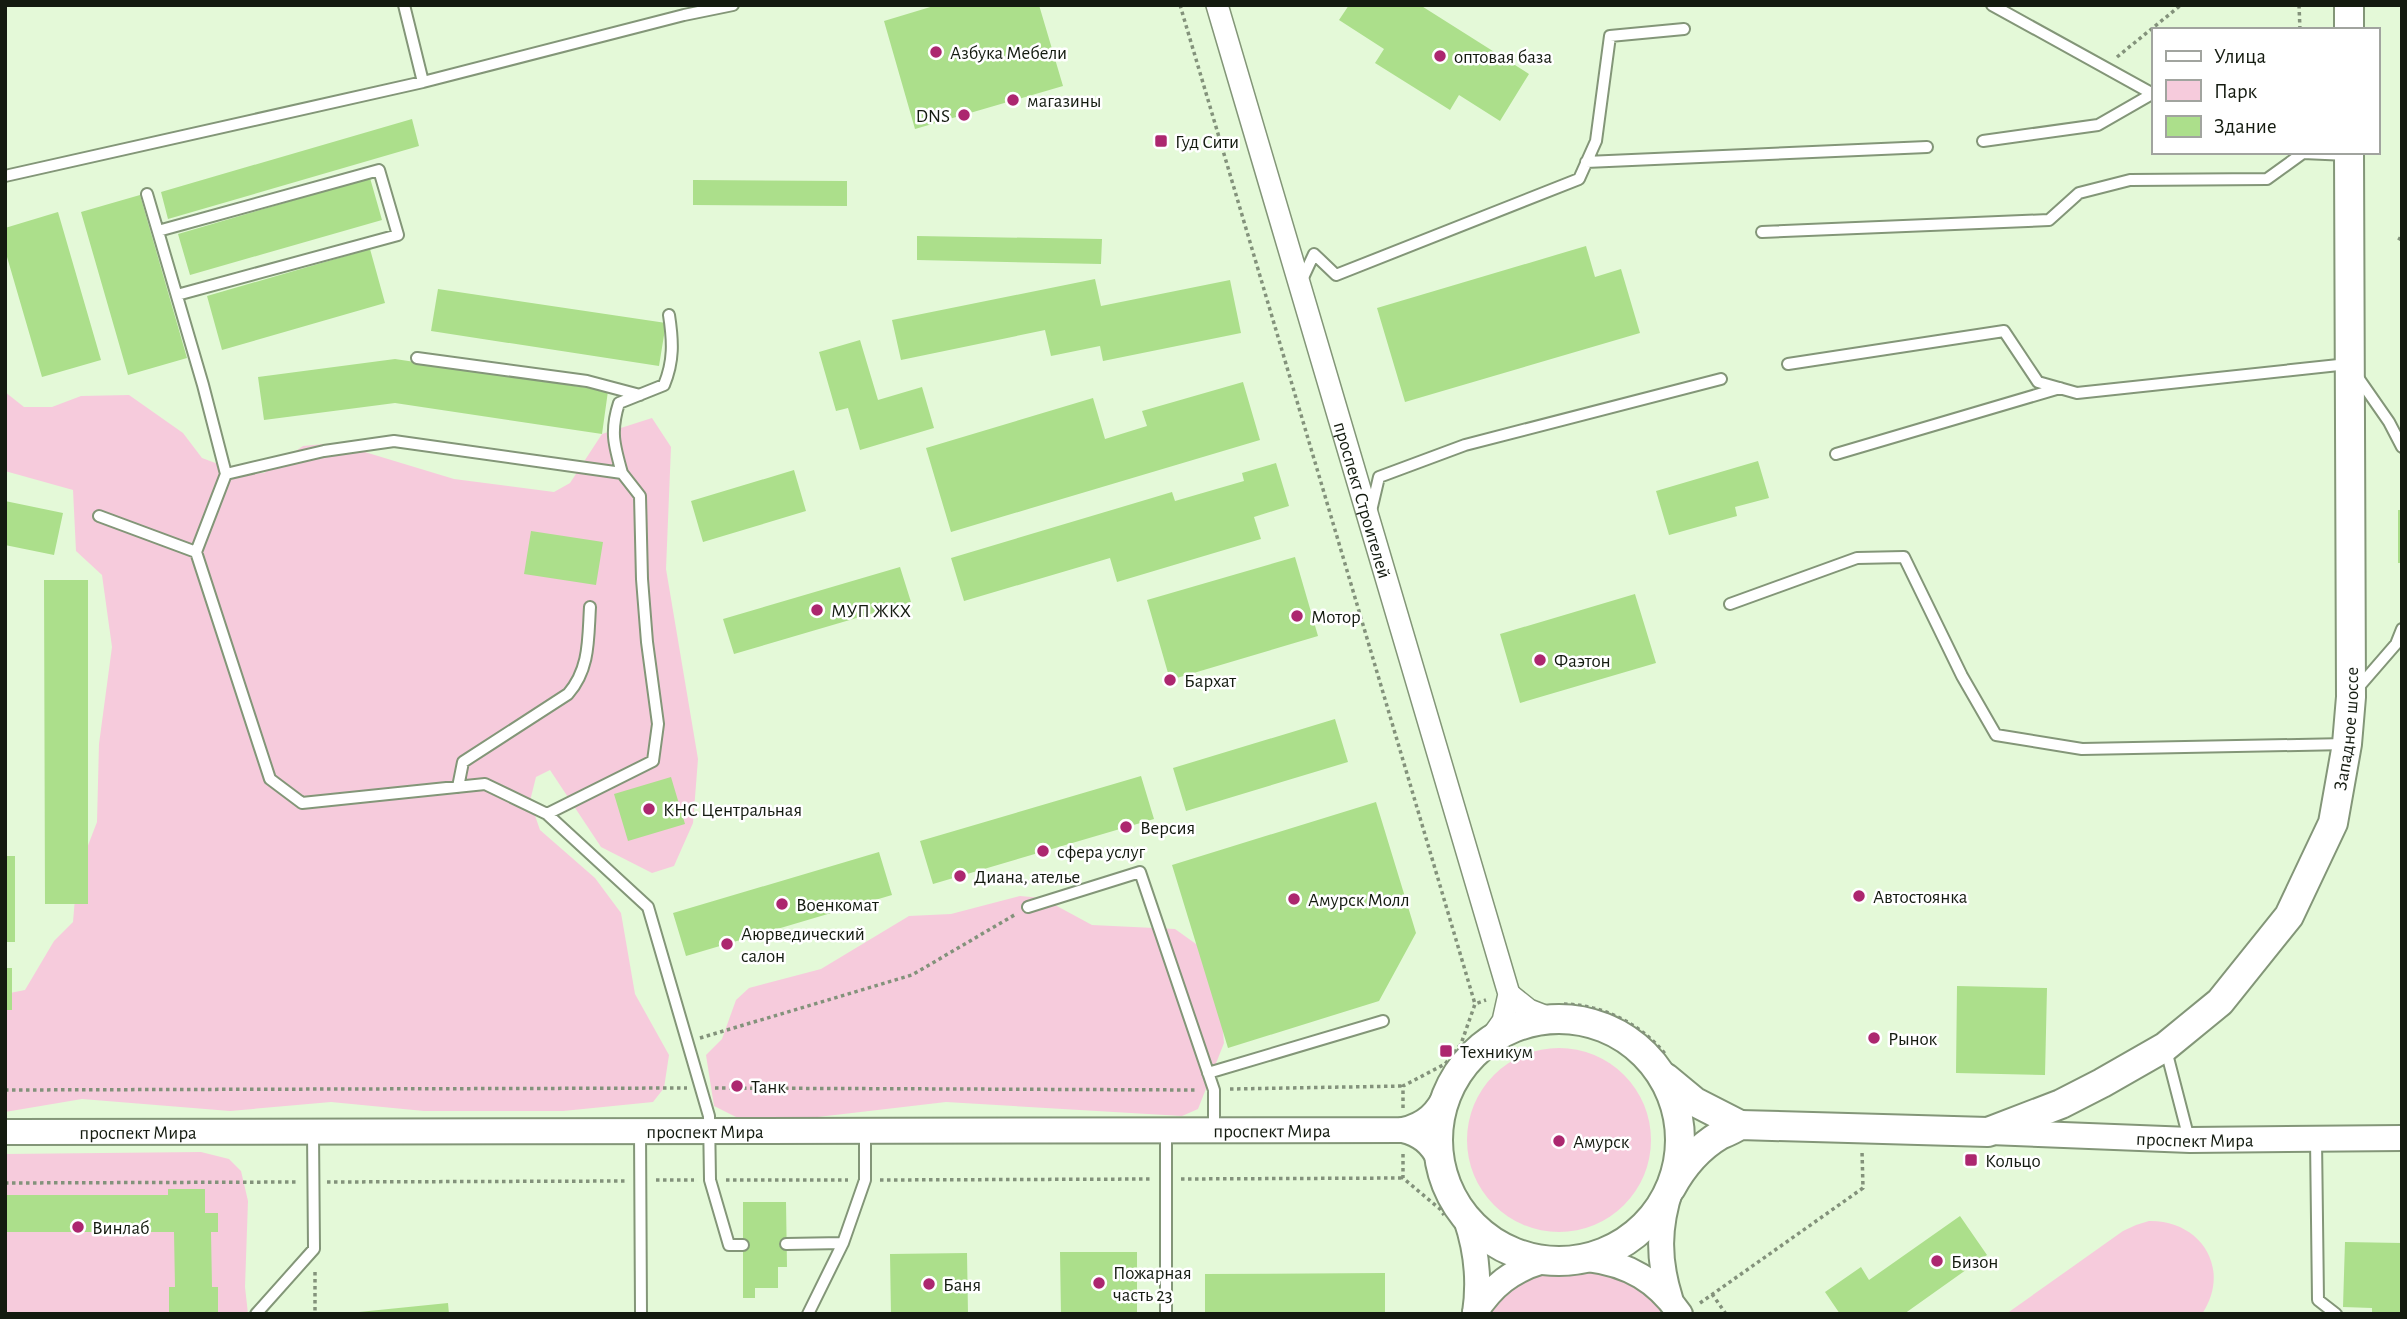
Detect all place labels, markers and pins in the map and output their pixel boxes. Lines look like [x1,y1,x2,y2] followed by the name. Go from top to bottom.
[928,44,944,60] marker: Азбука Мебели
[950,44,1067,63] place label: Азбука Мебели
[1432,48,1448,64] marker: оптовая база
[1454,48,1552,67] place label: оптовая база
[1005,92,1021,108] marker: магазины
[1027,92,1101,111] place label: магазины
[916,107,950,126] place label: DNS
[956,107,972,123] marker: DNS
[1153,133,1169,149] marker: Гуд Сити
[1175,133,1239,152] place label: Гуд Сити
[809,602,825,618] marker: МУП ЖКХ
[831,602,911,621] place label: МУП ЖКХ
[1289,608,1305,624] marker: Мотор
[1311,608,1361,627] place label: Мотор
[1532,652,1548,668] marker: Фаэтон
[1554,652,1611,671] place label: Фаэтон
[1162,672,1178,688] marker: Бархат
[1184,672,1236,691] place label: Бархат
[641,801,657,817] marker: КНС Центральная
[663,801,802,820] place label: КНС Центральная
[1118,819,1134,835] marker: Версия
[1140,819,1195,838] place label: Версия
[1035,843,1051,859] marker: сфера услуг
[1057,843,1145,862] place label: сфера услуг
[952,868,968,884] marker: Диана, ателье
[974,868,1080,887] place label: Диана, ателье
[1851,888,1867,904] marker: Автостоянка
[1873,888,1968,907] place label: Автостоянка
[1286,891,1302,907] marker: Амурск Молл
[1308,891,1410,910] place label: Амурск Молл
[774,896,790,912] marker: Военкомат
[796,896,879,915] place label: Военкомат
[741,925,865,966] place label: Аюрведический салон
[719,936,735,952] marker: Аюрведический салон
[1866,1030,1882,1046] marker: Рынок
[1888,1030,1938,1049] place label: Рынок
[1438,1043,1454,1059] marker: Техникум
[1460,1043,1533,1062] place label: Техникум
[729,1078,745,1094] marker: Танк
[751,1078,786,1097] place label: Танк
[1551,1133,1567,1149] marker: Амурск
[1573,1133,1630,1152] place label: Амурск
[1963,1152,1979,1168] marker: Кольцо
[1985,1152,2041,1171] place label: Кольцо
[70,1219,86,1235] marker: Винлаб
[92,1219,149,1238] place label: Винлаб
[1929,1253,1945,1269] marker: Бизон
[1951,1253,1998,1272] place label: Бизон
[1113,1264,1192,1305] place label: Пожарная часть 23
[1091,1275,1107,1291] marker: Пожарная часть 23
[921,1276,937,1292] marker: Баня
[943,1276,981,1295] place label: Баня

